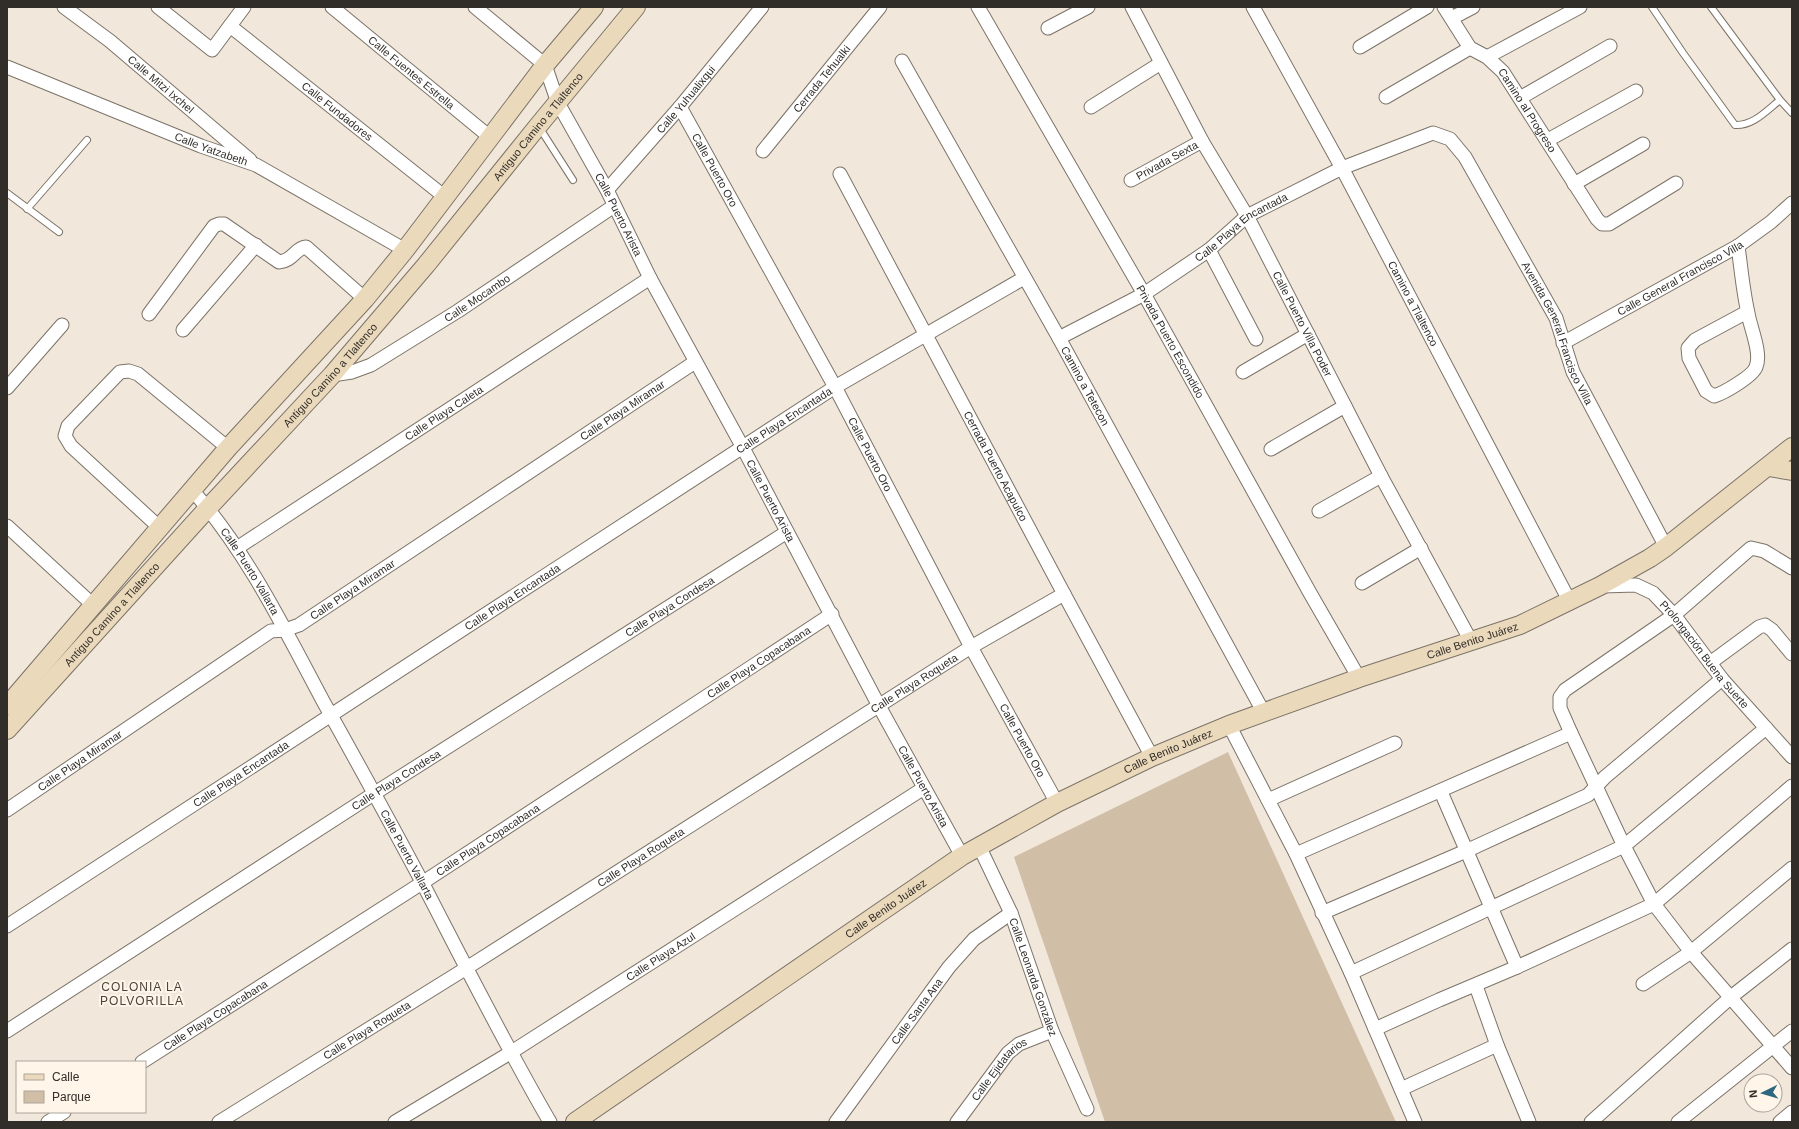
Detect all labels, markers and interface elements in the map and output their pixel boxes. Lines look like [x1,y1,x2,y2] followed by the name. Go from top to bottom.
[366,34,458,112] street label: Calle Fuentes Estrella
[791,43,852,115] street label: Cerrada Tehualki
[126,53,196,116] street label: Calle Mitzi Ixchel
[654,63,717,136] street label: Calle Yuhualixqui
[1496,66,1559,154] street label: Camino al Progreso
[491,70,585,183] street label: Antiguo Camino a Tlaltenco
[299,80,375,143] street label: Calle Fundadores
[173,130,249,168] street label: Calle Yatzabeth
[690,131,740,209] street label: Calle Puerto Oro
[1134,138,1201,182] street label: Privada Sexta
[593,171,645,259] street label: Calle Puerto Arista
[1192,190,1290,264] street label: Calle Playa Encantada
[1615,238,1746,318] street label: Calle General Francisco Villa
[1386,259,1441,348] street label: Camino a Tlaltenco
[1519,260,1596,407] street label: Avenida General Francisco Villa
[1271,269,1335,379] street label: Calle Puerto Villa Poder
[442,272,512,324] street label: Calle Mocambo
[1134,283,1207,400] street label: Privada Puerto Escondido
[281,321,380,429] street label: Antiguo Camino a Tlaltenco
[1059,344,1112,428] street label: Camino a Tetecon
[578,378,667,443] street label: Calle Playa Miramar
[403,383,486,443] street label: Calle Playa Caleta
[734,384,835,456] street label: Calle Playa Encantada
[962,409,1030,523] street label: Cerrada Puerto Acapulco
[846,415,895,493] street label: Calle Puerto Oro
[744,457,798,544] street label: Calle Puerto Arista
[218,525,282,618] street label: Calle Puerto Vallarta
[308,557,397,622] street label: Calle Playa Miramar
[62,560,161,668] street label: Antiguo Camino a Tlaltenco
[462,561,563,632] street label: Calle Playa Encantada
[623,573,717,639] street label: Calle Playa Condesa
[1658,598,1751,711] street label: Prolongación Buena Suerte
[1425,620,1520,661] street label: Calle Benito Juárez
[705,623,813,700] street label: Calle Playa Copacabana
[869,651,960,715] street label: Calle Playa Roqueta
[997,701,1047,779] street label: Calle Puerto Oro
[1122,727,1214,776] street label: Calle Benito Juárez
[35,728,125,793] street label: Calle Playa Miramar
[191,738,292,809] street label: Calle Playa Encantada
[896,743,951,830] street label: Calle Puerto Arista
[349,747,443,813] street label: Calle Playa Condesa
[434,801,542,878] street label: Calle Playa Copacabana
[378,807,436,902] street label: Calle Puerto Vallarta
[595,825,687,889] street label: Calle Playa Roqueta
[843,876,928,940] street label: Calle Benito Juárez
[1007,916,1060,1038] street label: Calle Leonarda González
[624,930,697,983] street label: Calle Playa Azul
[889,975,945,1047] street label: Calle Santa Ana
[161,977,270,1053] street label: Calle Playa Copacabana
[100,980,184,1008] district label: COLONIA LA POLVORILLA
[321,998,413,1062] street label: Calle Playa Roqueta
[969,1035,1029,1103] street label: Calle Ejidatarios
[16,1061,146,1113] legend
[52,1070,80,1084] text: Calle
[1743,1073,1783,1113] north arrow
[1747,1089,1759,1098] text: N
[52,1090,91,1104] text: Parque

